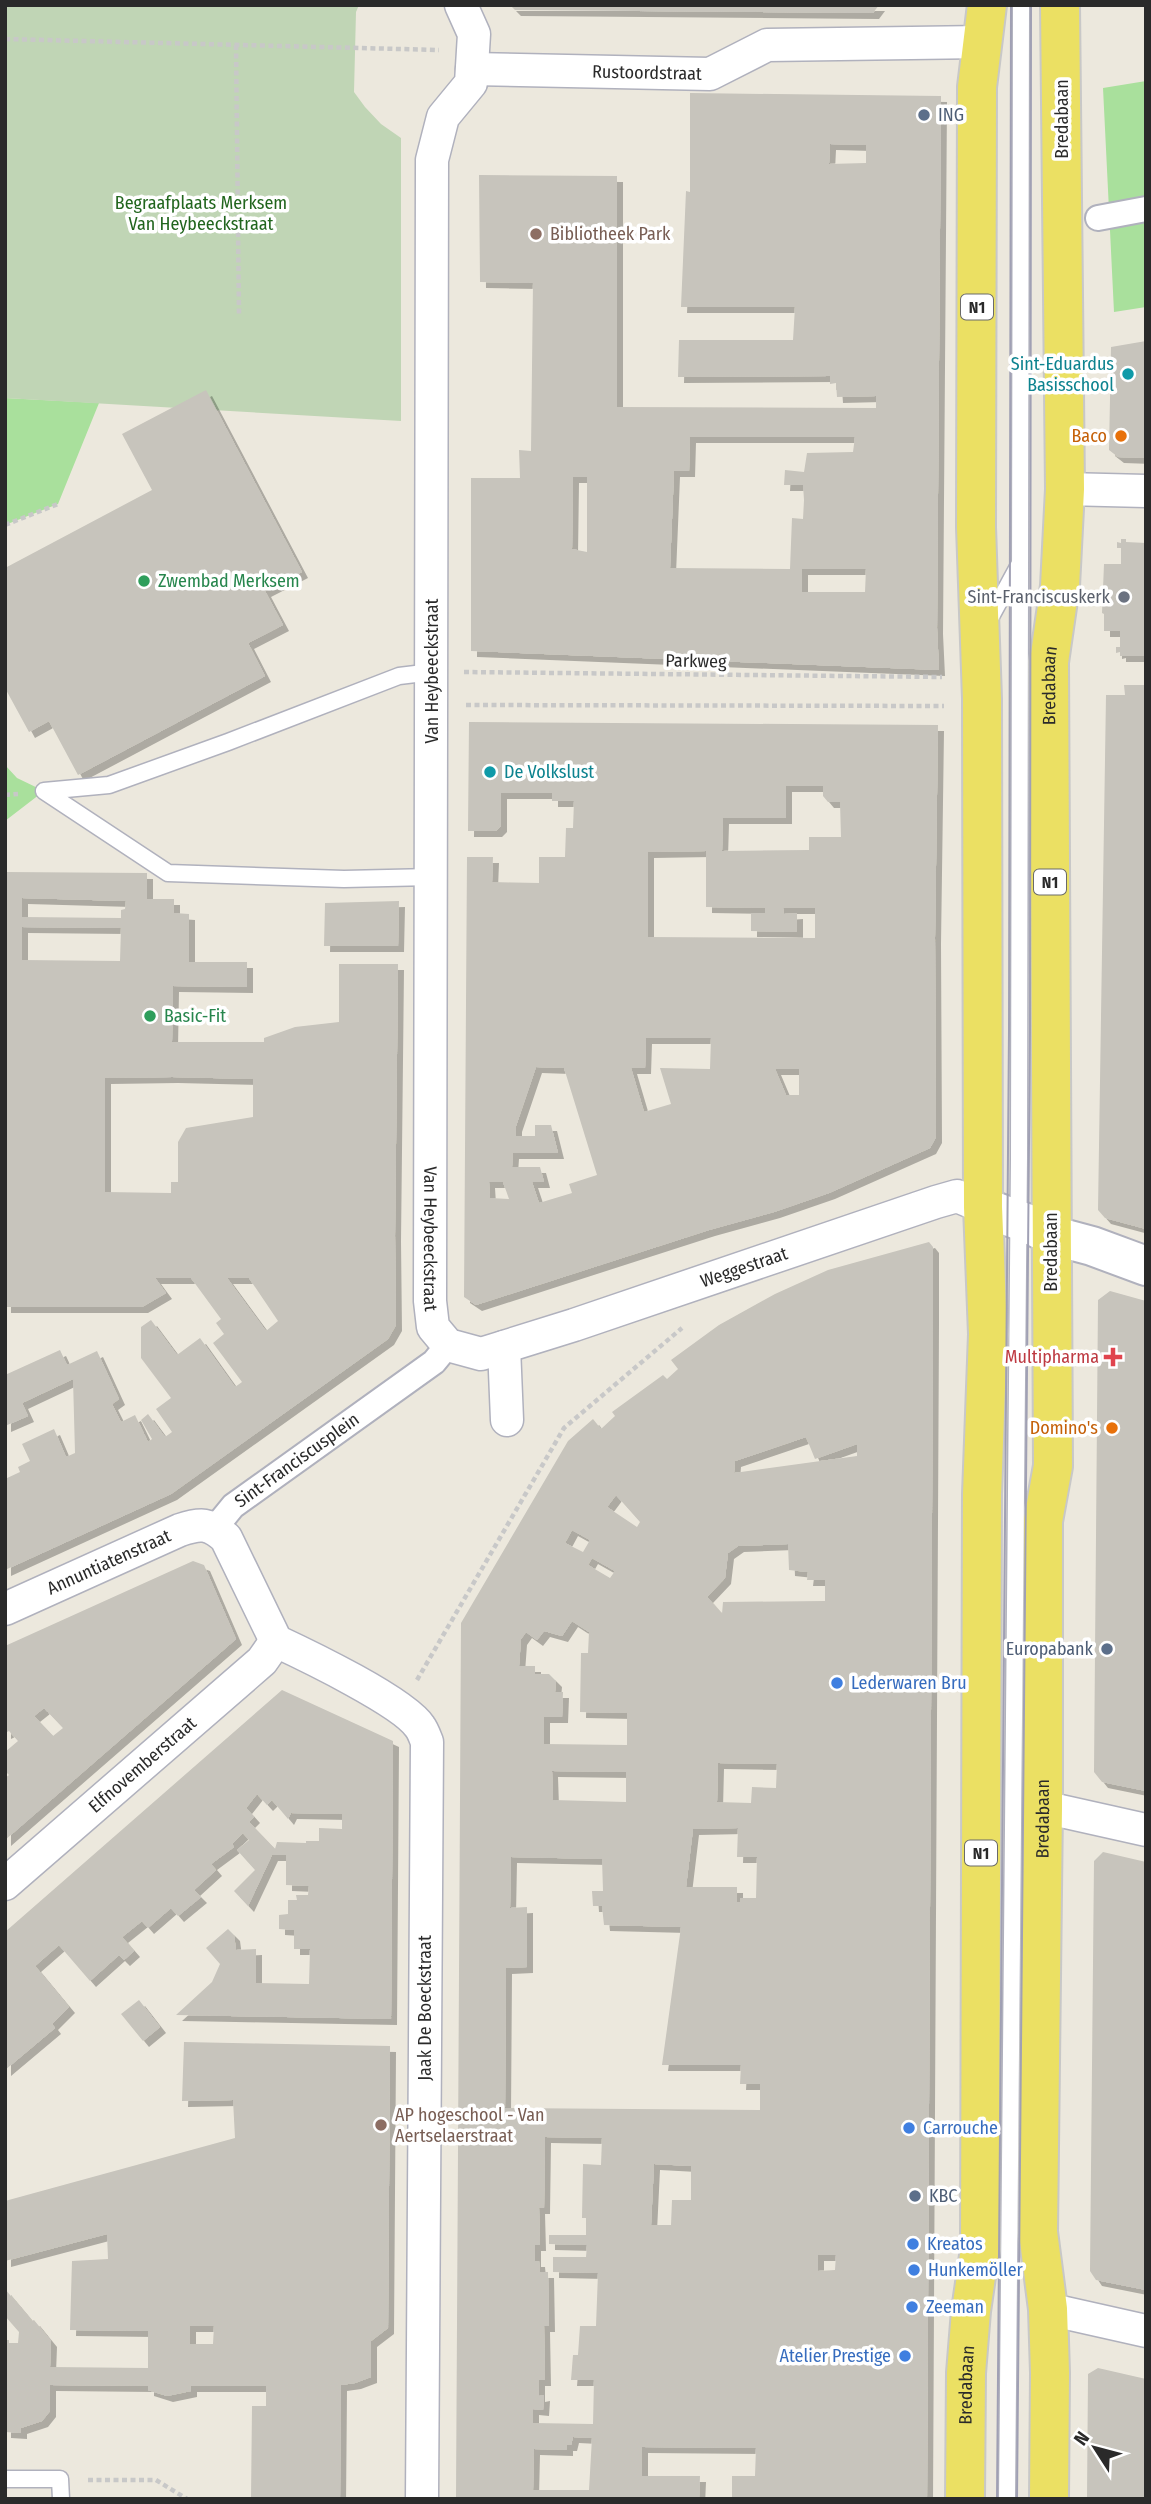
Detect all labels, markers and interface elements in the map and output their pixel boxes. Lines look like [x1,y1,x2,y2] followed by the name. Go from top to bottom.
[592,61,702,85] street label: Rustoordstraat
[1051,79,1073,159] street label: Bredabaan
[938,104,964,126] place label: ING
[916,107,932,123] marker: ING
[115,192,287,235] park label: Begraafplaats Merksem Van Heybeeckstraat
[550,223,671,245] place label: Bibliotheek Park
[528,226,544,242] marker: Bibliotheek Park
[961,294,993,320] road number: N1
[1011,353,1114,396] place label: Sint-Eduardus Basisschool
[1120,366,1136,382] marker: Sint-Eduardus Basisschool
[1072,425,1107,447] place label: Baco
[1113,428,1129,444] marker: Baco
[158,570,300,592] place label: Zwembad Merksem
[136,573,152,589] marker: Zwembad Merksem
[968,586,1111,608] place label: Sint-Franciscuskerk
[1116,589,1132,605] marker: Sint-Franciscuskerk
[421,598,443,743] street label: Van Heybeeckstraat
[1038,644,1062,725] street label: Bredabaan
[665,649,727,673] street label: Parkweg
[504,761,594,783] place label: De Volkslust
[482,764,498,780] marker: De Volkslust
[1034,870,1066,894] road number: N1
[164,1005,226,1027] place label: Basic-Fit
[142,1008,158,1024] marker: Basic-Fit
[419,1166,442,1312] street label: Van Heybeeckstraat
[1040,1212,1062,1292] street label: Bredabaan
[698,1242,790,1292] street label: Weggestraat
[1005,1346,1099,1368] place label: Multipharma
[1105,1349,1121,1365] marker: Multipharma
[230,1408,363,1512] street label: Sint-Franciscusplein
[1030,1417,1098,1439] place label: Domino's
[1104,1420,1120,1436] marker: Domino's
[44,1525,174,1600] street label: Annuntiatenstraat
[1006,1638,1094,1660] place label: Europabank
[1099,1641,1115,1657] marker: Europabank
[851,1672,967,1694] place label: Lederwaren Bru
[829,1675,845,1691] marker: Lederwaren Bru
[84,1712,201,1817] street label: Elfnovemberstraat
[1031,1779,1054,1859] street label: Bredabaan
[965,1840,997,1866] road number: N1
[414,1935,436,2081] street label: Jaak De Boeckstraat
[395,2104,545,2147] place label: AP hogeschool - Van Aertselaerstraat
[373,2117,389,2133] marker: AP hogeschool - Van Aertselaerstraat
[923,2117,998,2139] place label: Carrouche
[901,2120,917,2136] marker: Carrouche
[929,2185,958,2207] place label: KBC
[907,2188,923,2204] marker: KBC
[927,2233,983,2255] place label: Kreatos
[905,2236,921,2252] marker: Kreatos
[928,2259,1024,2281] place label: Hunkemöller
[906,2262,922,2278] marker: Hunkemöller
[926,2296,984,2318] place label: Zeeman
[904,2299,920,2315] marker: Zeeman
[955,2344,979,2425] street label: Bredabaan
[779,2345,891,2367] place label: Atelier Prestige
[897,2348,913,2364] marker: Atelier Prestige
[1060,2413,1130,2483] north arrow
[1069,2427,1094,2450] text: N

